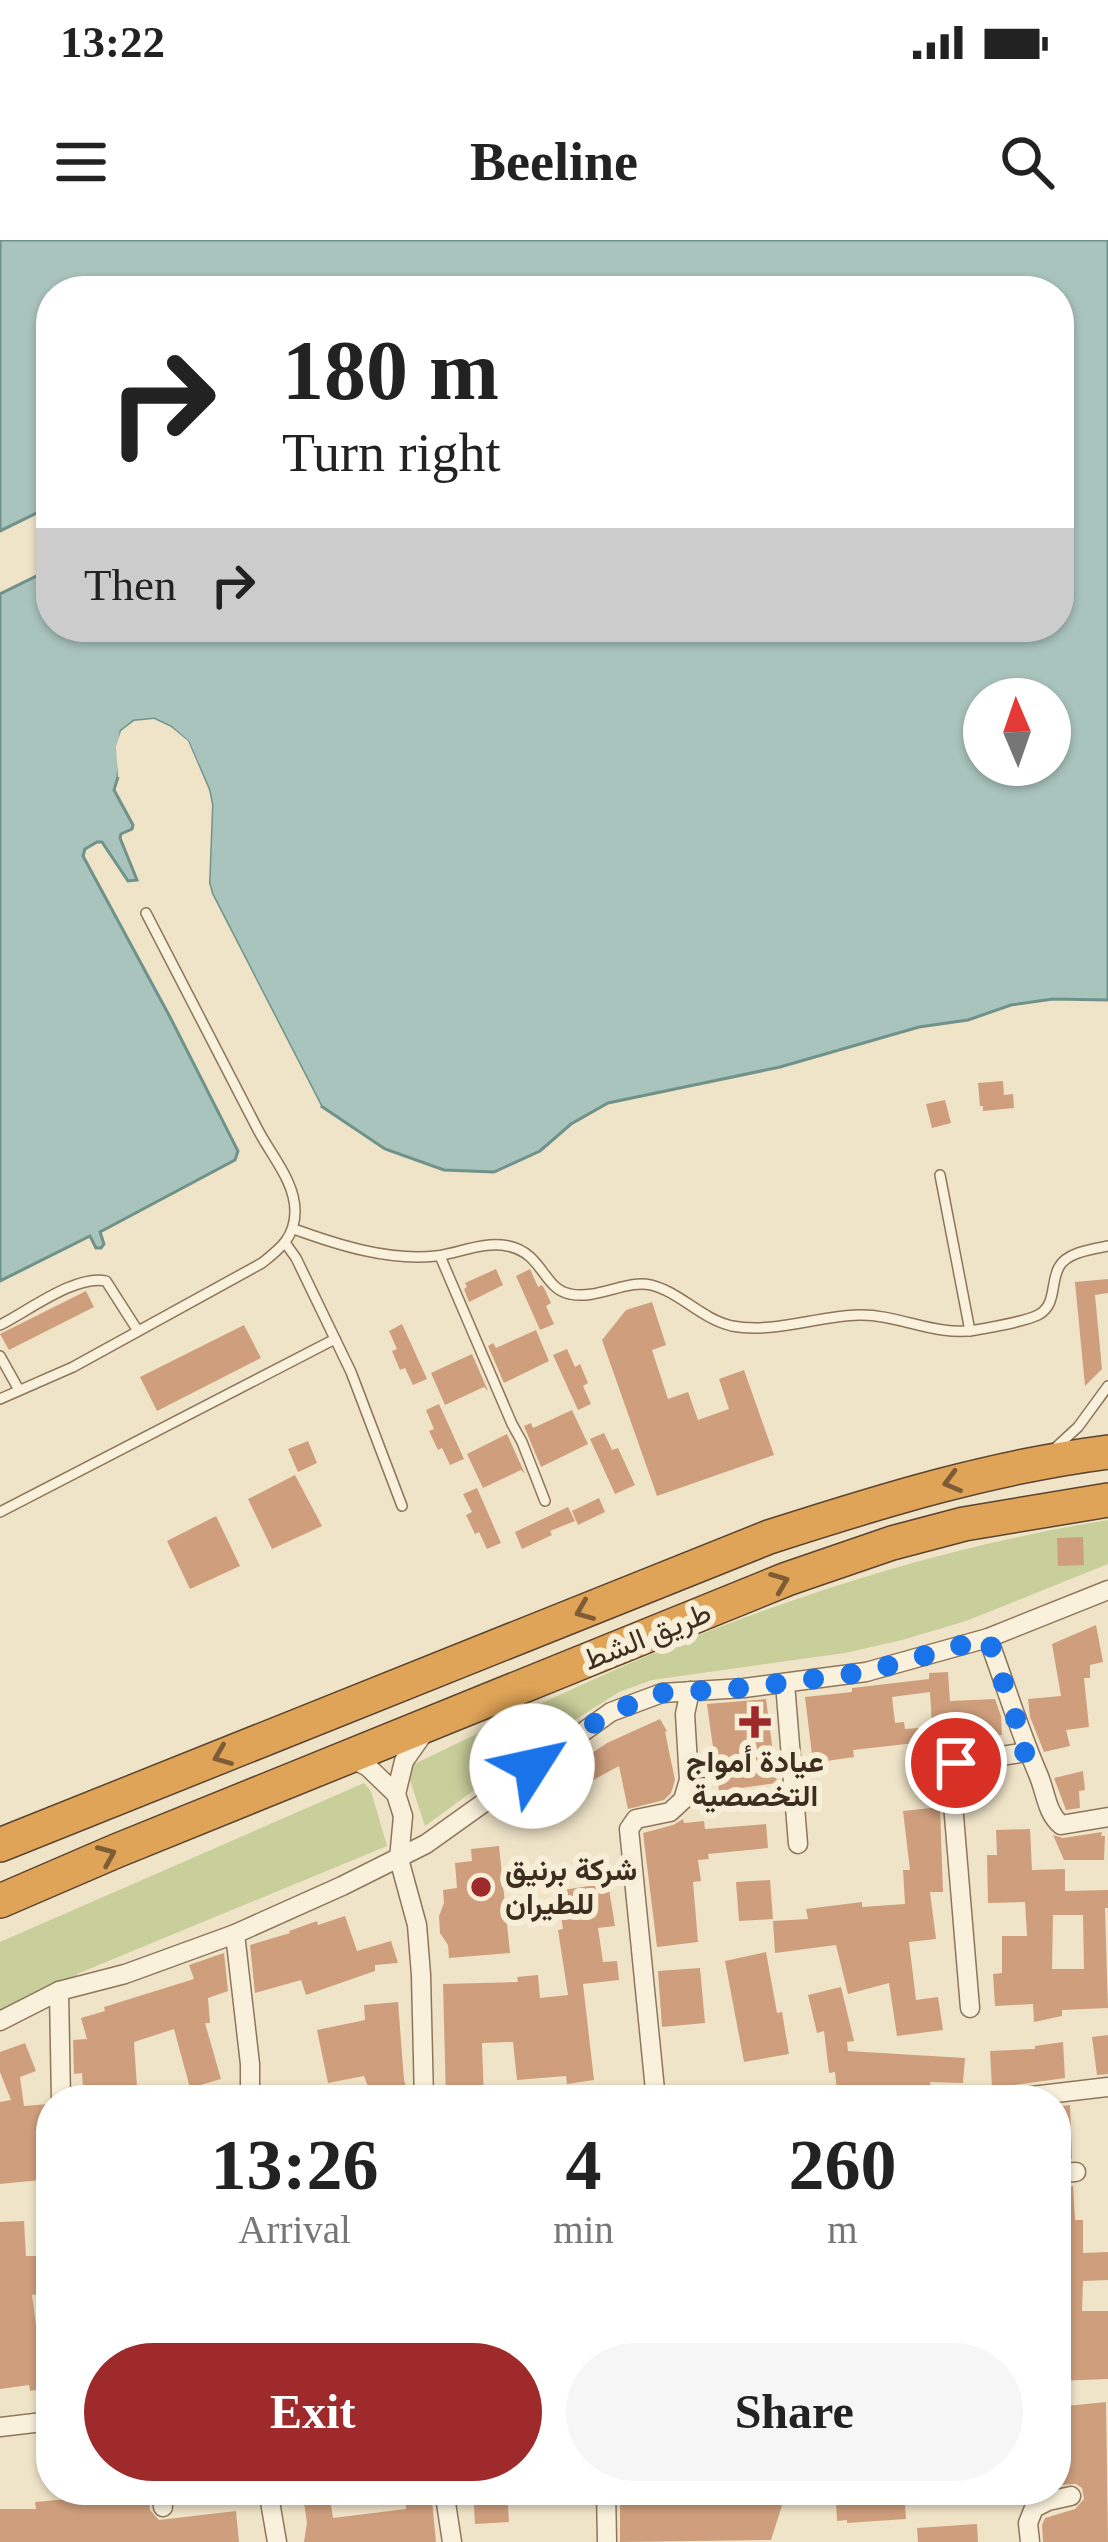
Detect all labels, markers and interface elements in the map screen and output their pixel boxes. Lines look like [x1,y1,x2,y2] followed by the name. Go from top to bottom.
[60,17,165,67] text: 13:22
[48,129,114,195] icon: menu
[994,129,1060,195] icon: search
[470,132,638,192] text: Beeline
[84,324,240,480] icon: right
[282,324,499,417] text: 180 m
[282,423,501,483] text: Turn right
[200,552,266,618] icon: right
[84,560,176,610] text: Then
[963,678,1071,786] north arrow
[963,678,1071,786] map controls
[942,1467,963,1492] one-way arrow
[769,1572,790,1597] one-way arrow
[578,1595,716,1678] street label: طريق الشط
[575,1597,596,1621] one-way arrow
[469,1703,595,1829] position arrow
[739,1706,771,1738] marker: عيادة أمواج التخصصية
[905,1712,1007,1814] pin
[923,1730,989,1796] icon: arrive
[213,1742,234,1766] one-way arrow
[686,1745,824,1813] place label: عيادة أمواج التخصصية
[96,1845,117,1869] one-way arrow
[505,1853,637,1922] place label: شركة برنيق للطيران
[468,1874,494,1900] marker: شركة برنيق للطيران
[211,2125,379,2205] text: 13:26
[565,2125,601,2205] text: 4
[788,2125,896,2205] text: 260
[238,2208,351,2251] text: Arrival
[553,2208,614,2251] text: min
[827,2208,858,2251] text: m
[84,2343,542,2481] button: Exit
[566,2343,1023,2481] button: Share

